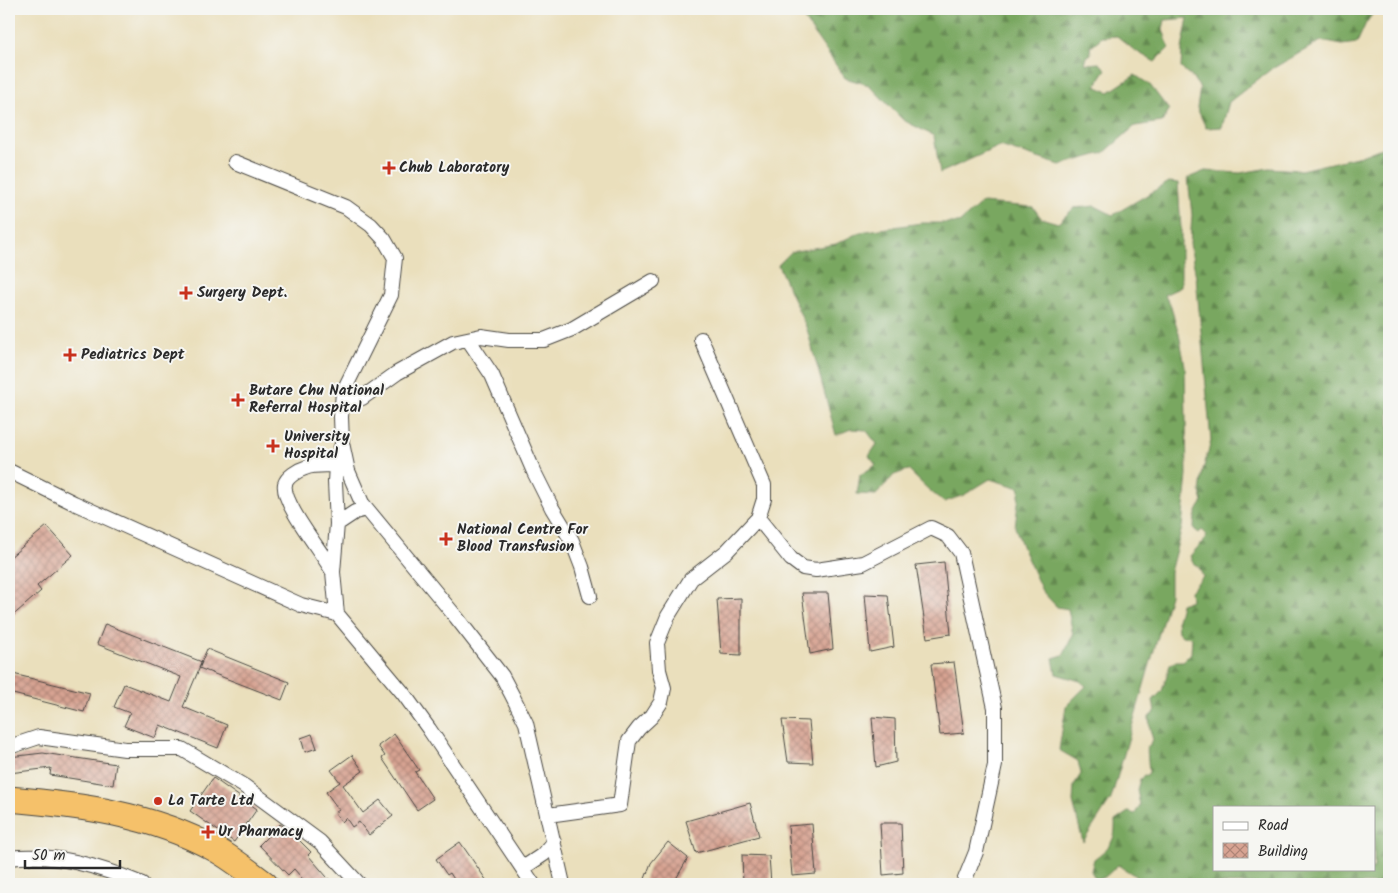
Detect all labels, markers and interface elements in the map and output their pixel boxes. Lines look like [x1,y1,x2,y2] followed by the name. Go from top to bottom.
[399,156,510,180] place label: Chub Laboratory
[383,162,395,174] marker: Chub Laboratory
[197,281,287,305] place label: Surgery Dept.
[179,286,193,300] marker: Surgery Dept.
[81,343,185,367] place label: Pediatrics Dept
[63,348,77,362] marker: Pediatrics Dept
[249,379,384,420] place label: Butare Chu National Referral Hospital
[231,393,245,407] marker: Butare Chu National Referral Hospital
[284,425,350,466] place label: University Hospital
[266,439,280,453] marker: University Hospital
[457,518,588,559] place label: National Centre For Blood Transfusion
[439,532,453,546] marker: National Centre For Blood Transfusion
[168,789,255,813] place label: La Tarte Ltd
[152,795,164,807] marker: La Tarte Ltd
[1213,806,1376,870] legend
[1258,814,1289,838] text: Road
[218,820,303,844] place label: Ur Pharmacy
[202,826,214,838] marker: Ur Pharmacy
[25,838,120,870] scale bar
[1258,840,1308,864] text: Building
[32,844,66,868] text: 50 m

